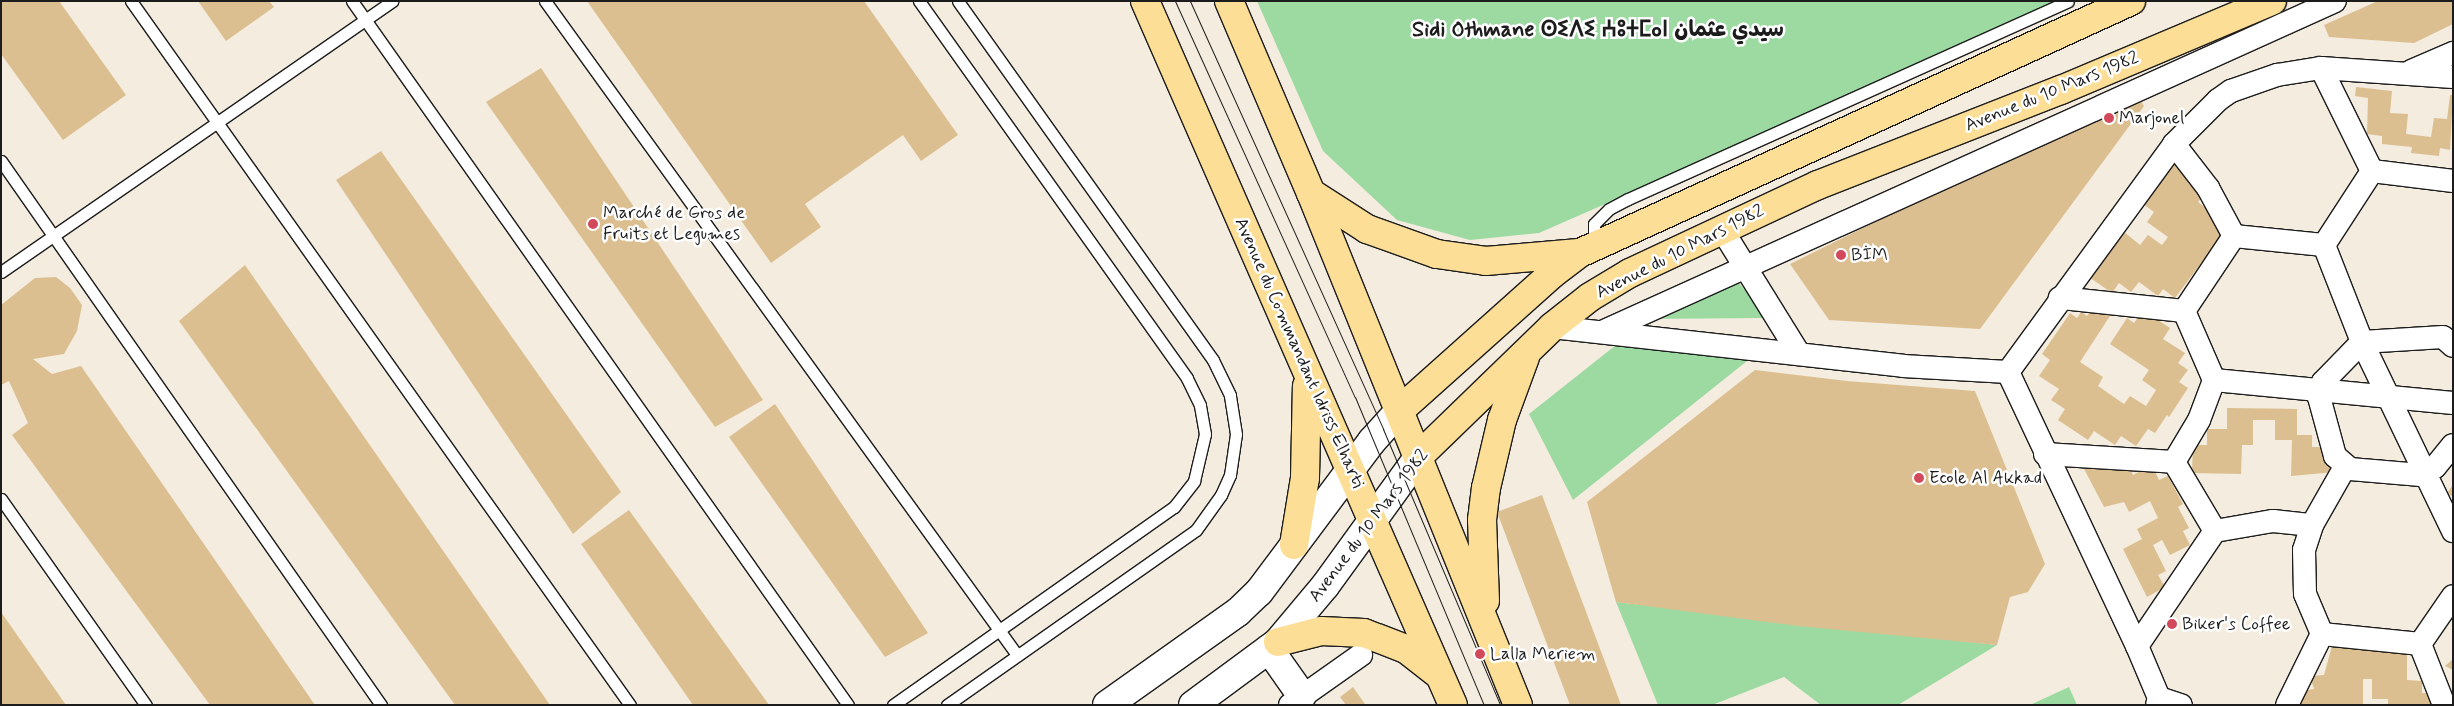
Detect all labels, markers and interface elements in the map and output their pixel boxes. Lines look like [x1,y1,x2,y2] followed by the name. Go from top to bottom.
[1411,18,1785,44] district label: Sidi Othmane ⵙⵉⴷⵉ ⵄⵓⵜⵎⴰⵏ سيدي عثمان
[1961,47,2143,137] street label: Avenue du 10 Mars 1982
[2119,107,2184,129] place label: Marjonel
[2103,112,2115,124] marker: Marjonel
[1592,200,1768,304] street label: Avenue du 10 Mars 1982
[603,203,748,245] place label: Marché de Gros de Fruits et Legumes
[1226,208,1372,498] street label: Avenue du Commandant Idriss Elharti
[587,218,599,230] marker: Marché de Gros de Fruits et Legumes
[1851,244,1888,266] place label: BİM
[1835,249,1847,261] marker: BİM
[1304,445,1434,607] street label: Avenue du 10 Mars 1982
[1929,467,2042,489] place label: Ecole Al Akkad
[1913,472,1925,484] marker: Ecole Al Akkad
[2182,613,2293,635] place label: Biker's Coffee
[2166,618,2178,630] marker: Biker's Coffee
[1490,643,1596,665] place label: Lalla Meriem
[1474,648,1486,660] marker: Lalla Meriem

